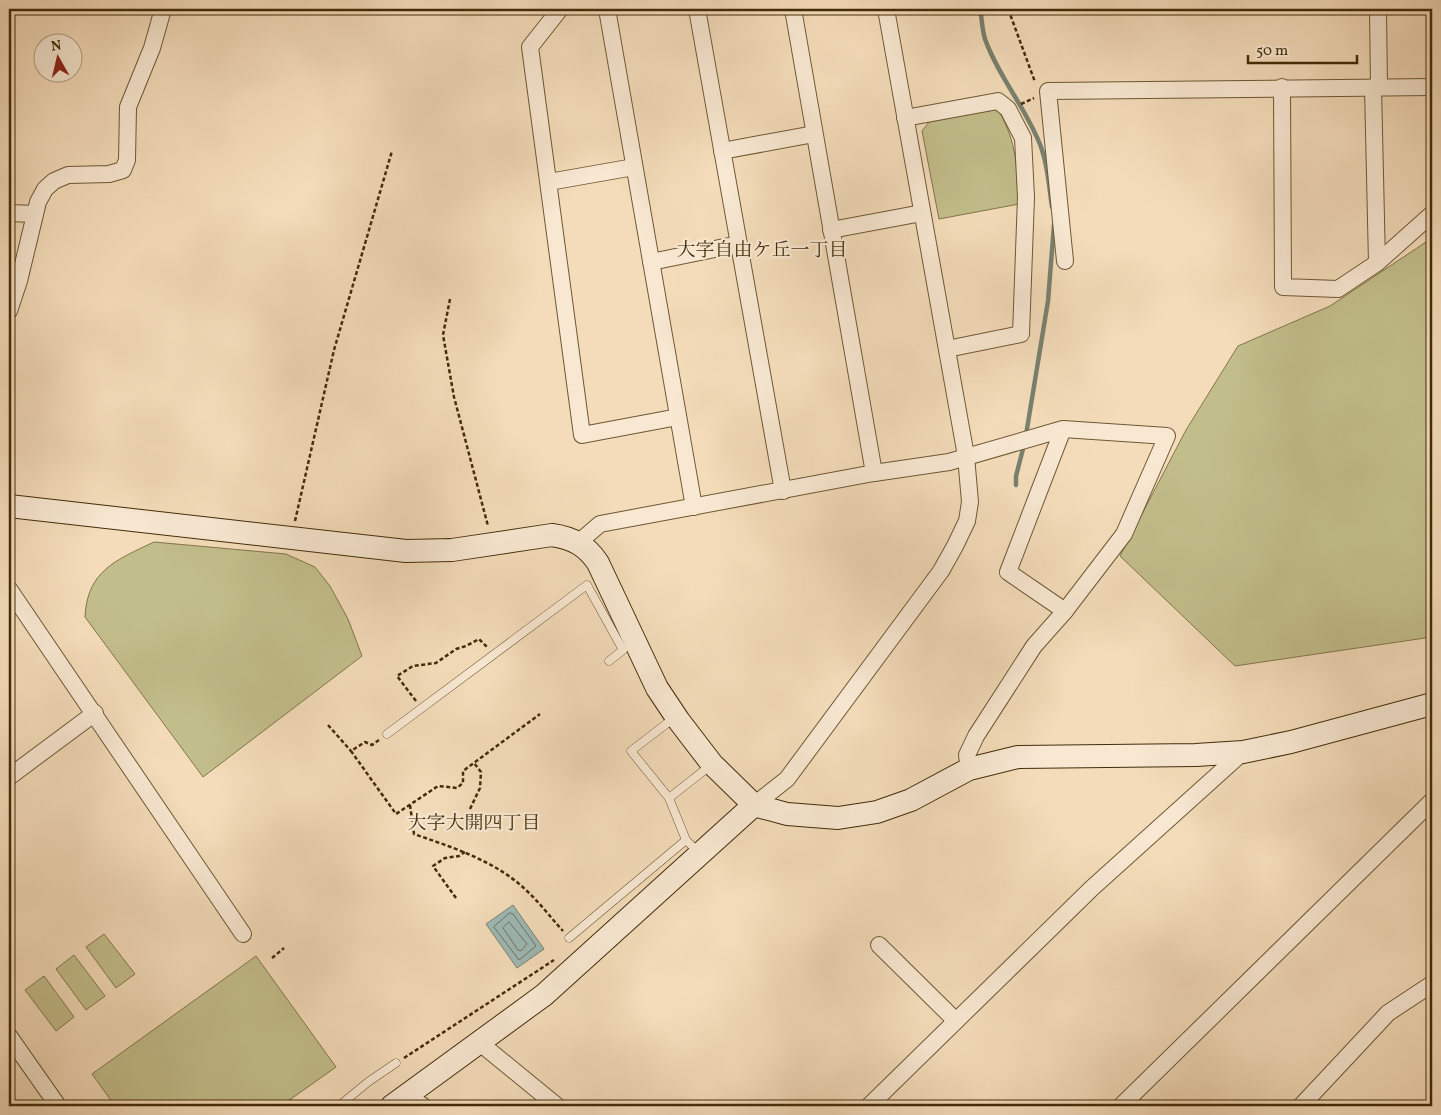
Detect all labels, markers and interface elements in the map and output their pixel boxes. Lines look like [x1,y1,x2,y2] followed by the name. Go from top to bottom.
[32,32,82,82] north arrow
[1248,32,1357,64] scale bar
[50,36,63,57] text: N
[1256,41,1288,62] text: 50 m
[676,238,848,264] district label: 大字自由ケ丘一丁目
[407,811,541,837] district label: 大字大開四丁目

